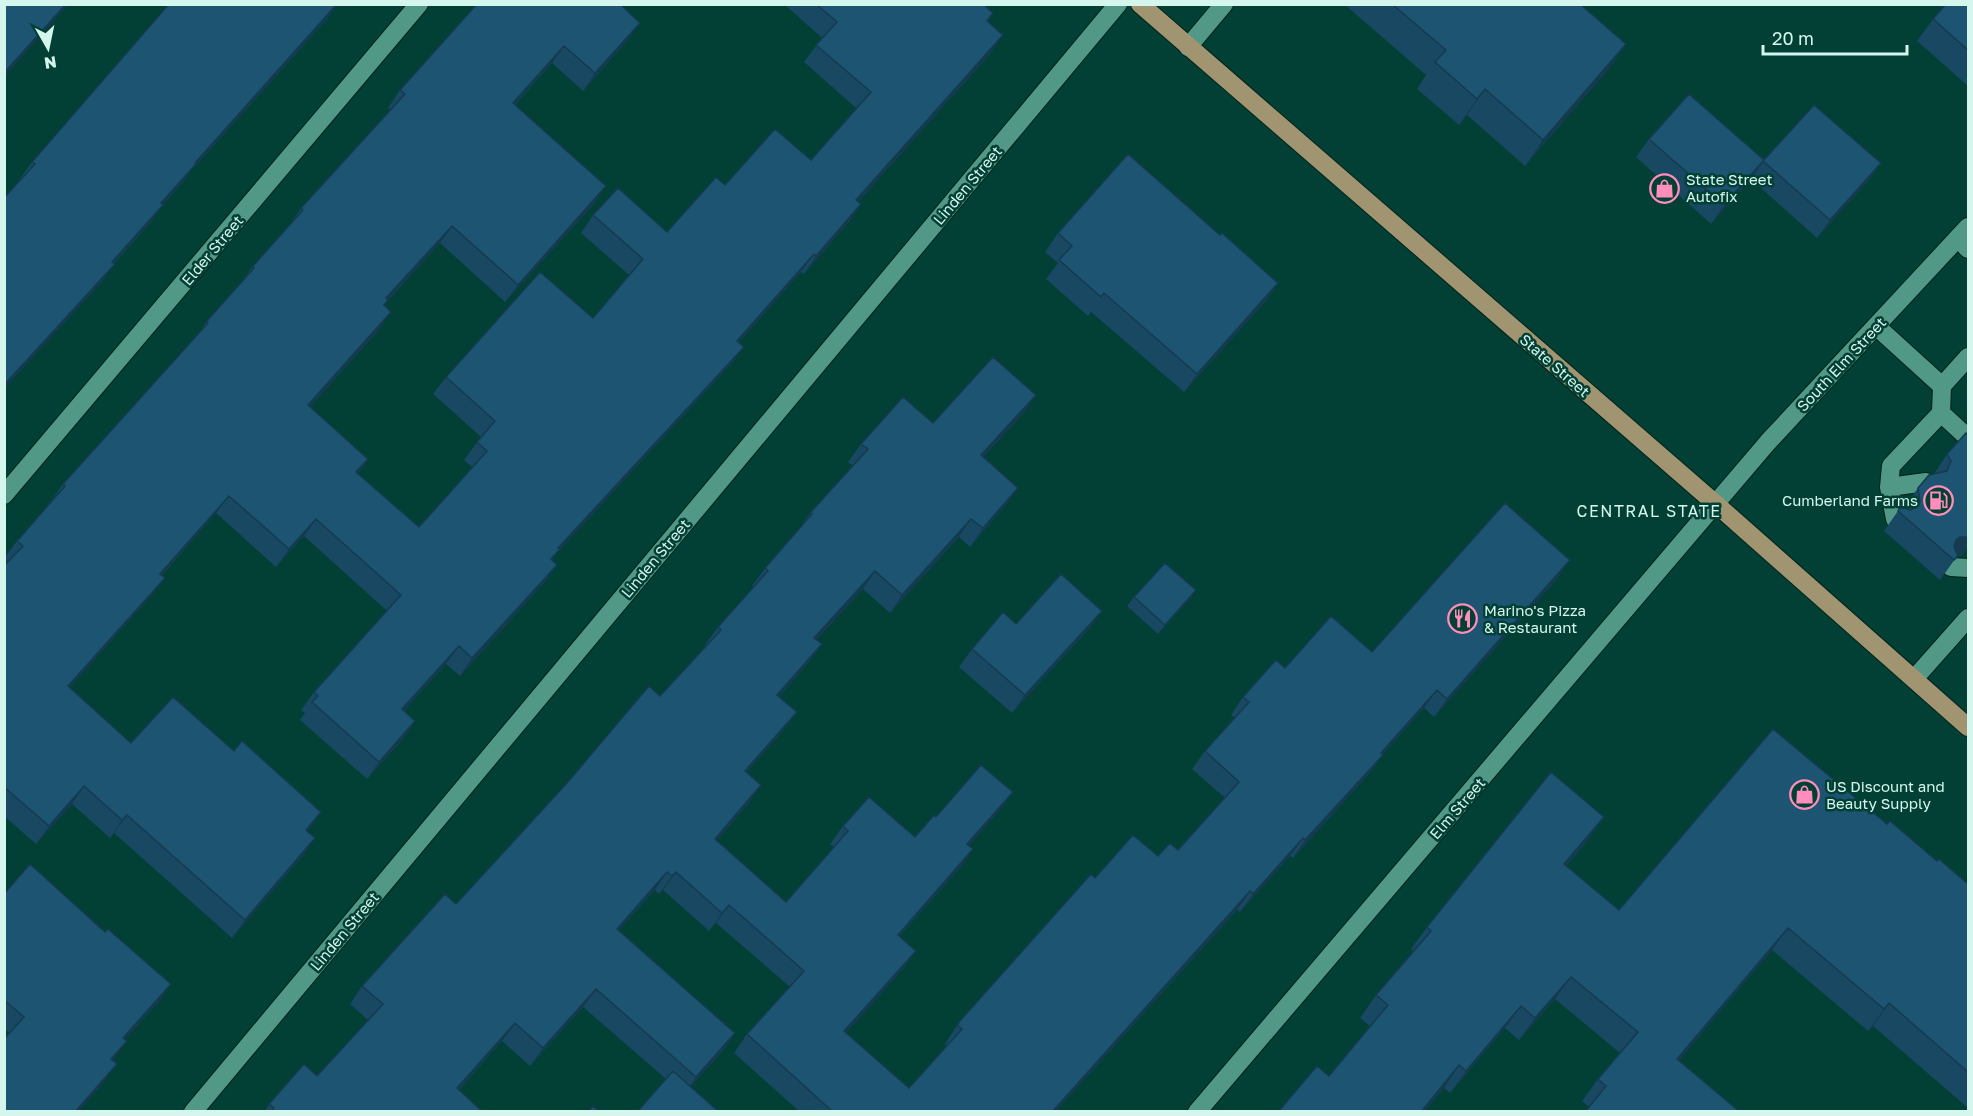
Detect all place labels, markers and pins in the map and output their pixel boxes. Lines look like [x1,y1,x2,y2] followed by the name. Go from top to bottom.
[1686,170,1772,205] place label: State Street Autofix
[1649,172,1681,204] shop icon: State Street Autofix
[1923,484,1955,516] fuel station icon: Cumberland Farms
[1782,491,1918,509] place label: Cumberland Farms
[1484,601,1586,636] place label: Marino's Pizza & Restaurant
[1447,603,1479,635] restaurant icon: Marino's Pizza & Restaurant
[1826,777,1945,812] place label: US Discount and Beauty Supply
[1789,779,1821,811] shop icon: US Discount and Beauty Supply

